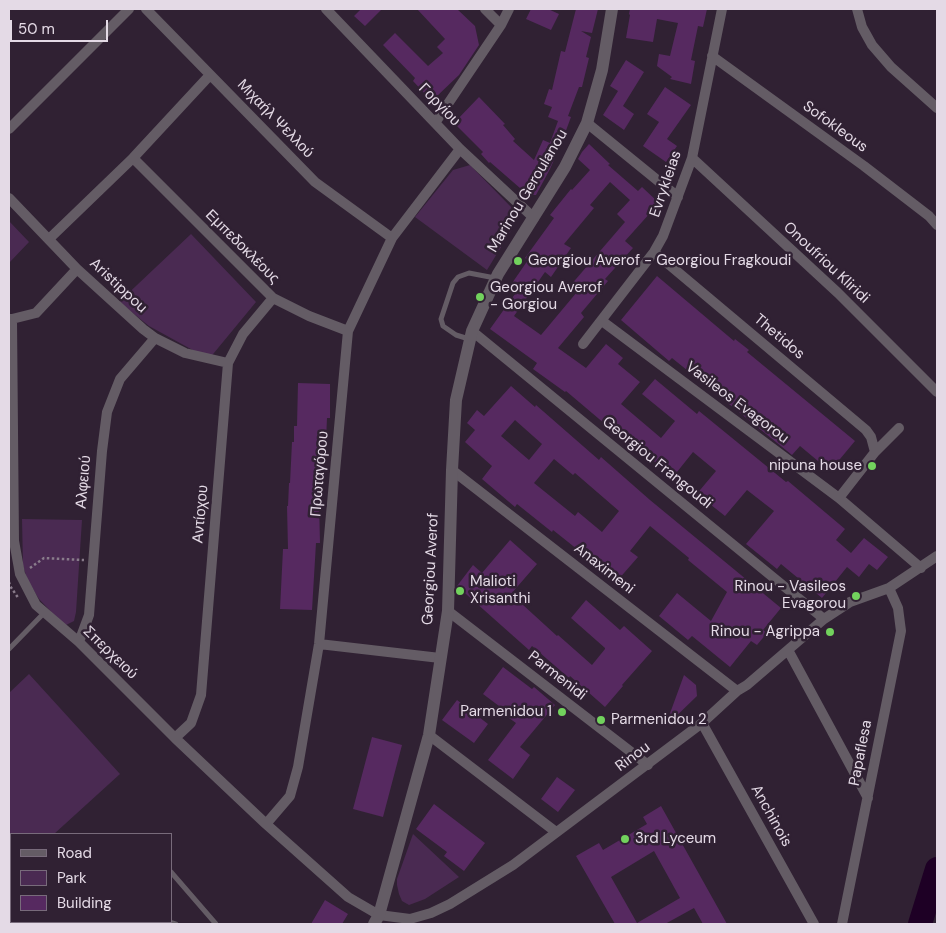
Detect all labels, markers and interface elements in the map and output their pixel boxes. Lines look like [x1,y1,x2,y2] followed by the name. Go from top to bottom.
[12,10,110,42] scale bar
[18,19,55,39] text: 50 m
[233,76,317,162] street label: Μιχαήλ Ψελλού
[414,80,464,130] street label: Γοργίου
[799,97,871,157] street label: Sofokleous
[484,126,572,256] street label: Marinou Geroulanou
[646,148,686,220] street label: Evrykleias
[201,206,283,288] street label: Εμπεδοκλέους
[779,218,873,308] street label: Onoufriou Kliridi
[528,252,791,270] place label: Georgiou Averof - Georgiou Fragkoudi
[86,255,150,317] street label: Aristippou
[512,255,524,267] marker: Georgiou Averof - Georgiou Fragkoudi
[490,279,602,314] place label: Georgiou Averof - Gorgiou
[474,291,486,303] marker: Georgiou Averof - Gorgiou
[750,311,808,363] street label: Thetidos
[682,358,792,448] street label: Vasileos Evagorou
[598,413,716,513] street label: Georgiou Frangoudi
[307,430,333,518] street label: Πρωταγόρου
[73,455,95,509] street label: Αλφειού
[769,457,862,475] place label: nipuna house
[866,460,878,472] marker: nipuna house
[189,484,213,544] street label: Αντίοχου
[419,513,443,625] street label: Georgiou Averof
[570,540,638,598] street label: Anaximeni
[470,573,531,608] place label: Malioti Xrisanthi
[735,578,846,613] place label: Rinou - Vasileos Evagorou
[454,585,466,597] marker: Malioti Xrisanthi
[850,590,862,602] marker: Rinou - Vasileos Evagorou
[79,623,141,683] street label: Σπερχειού
[711,623,820,641] place label: Rinou - Agrippa
[824,626,836,638] marker: Rinou - Agrippa
[524,648,590,704] street label: Parmenidi
[460,703,552,721] place label: Parmenidou 1
[556,706,568,718] marker: Parmenidou 1
[611,711,707,729] place label: Parmenidou 2
[595,714,607,726] marker: Parmenidou 2
[846,719,876,787] street label: Papaflesa
[612,738,654,776] street label: Rinou
[747,782,795,850] street label: Anchinois
[635,830,716,848] place label: 3rd Lyceum
[10,833,172,923] legend
[619,833,631,845] marker: 3rd Lyceum
[57,843,92,863] text: Road
[57,868,87,888] text: Park
[57,893,112,913] text: Building

